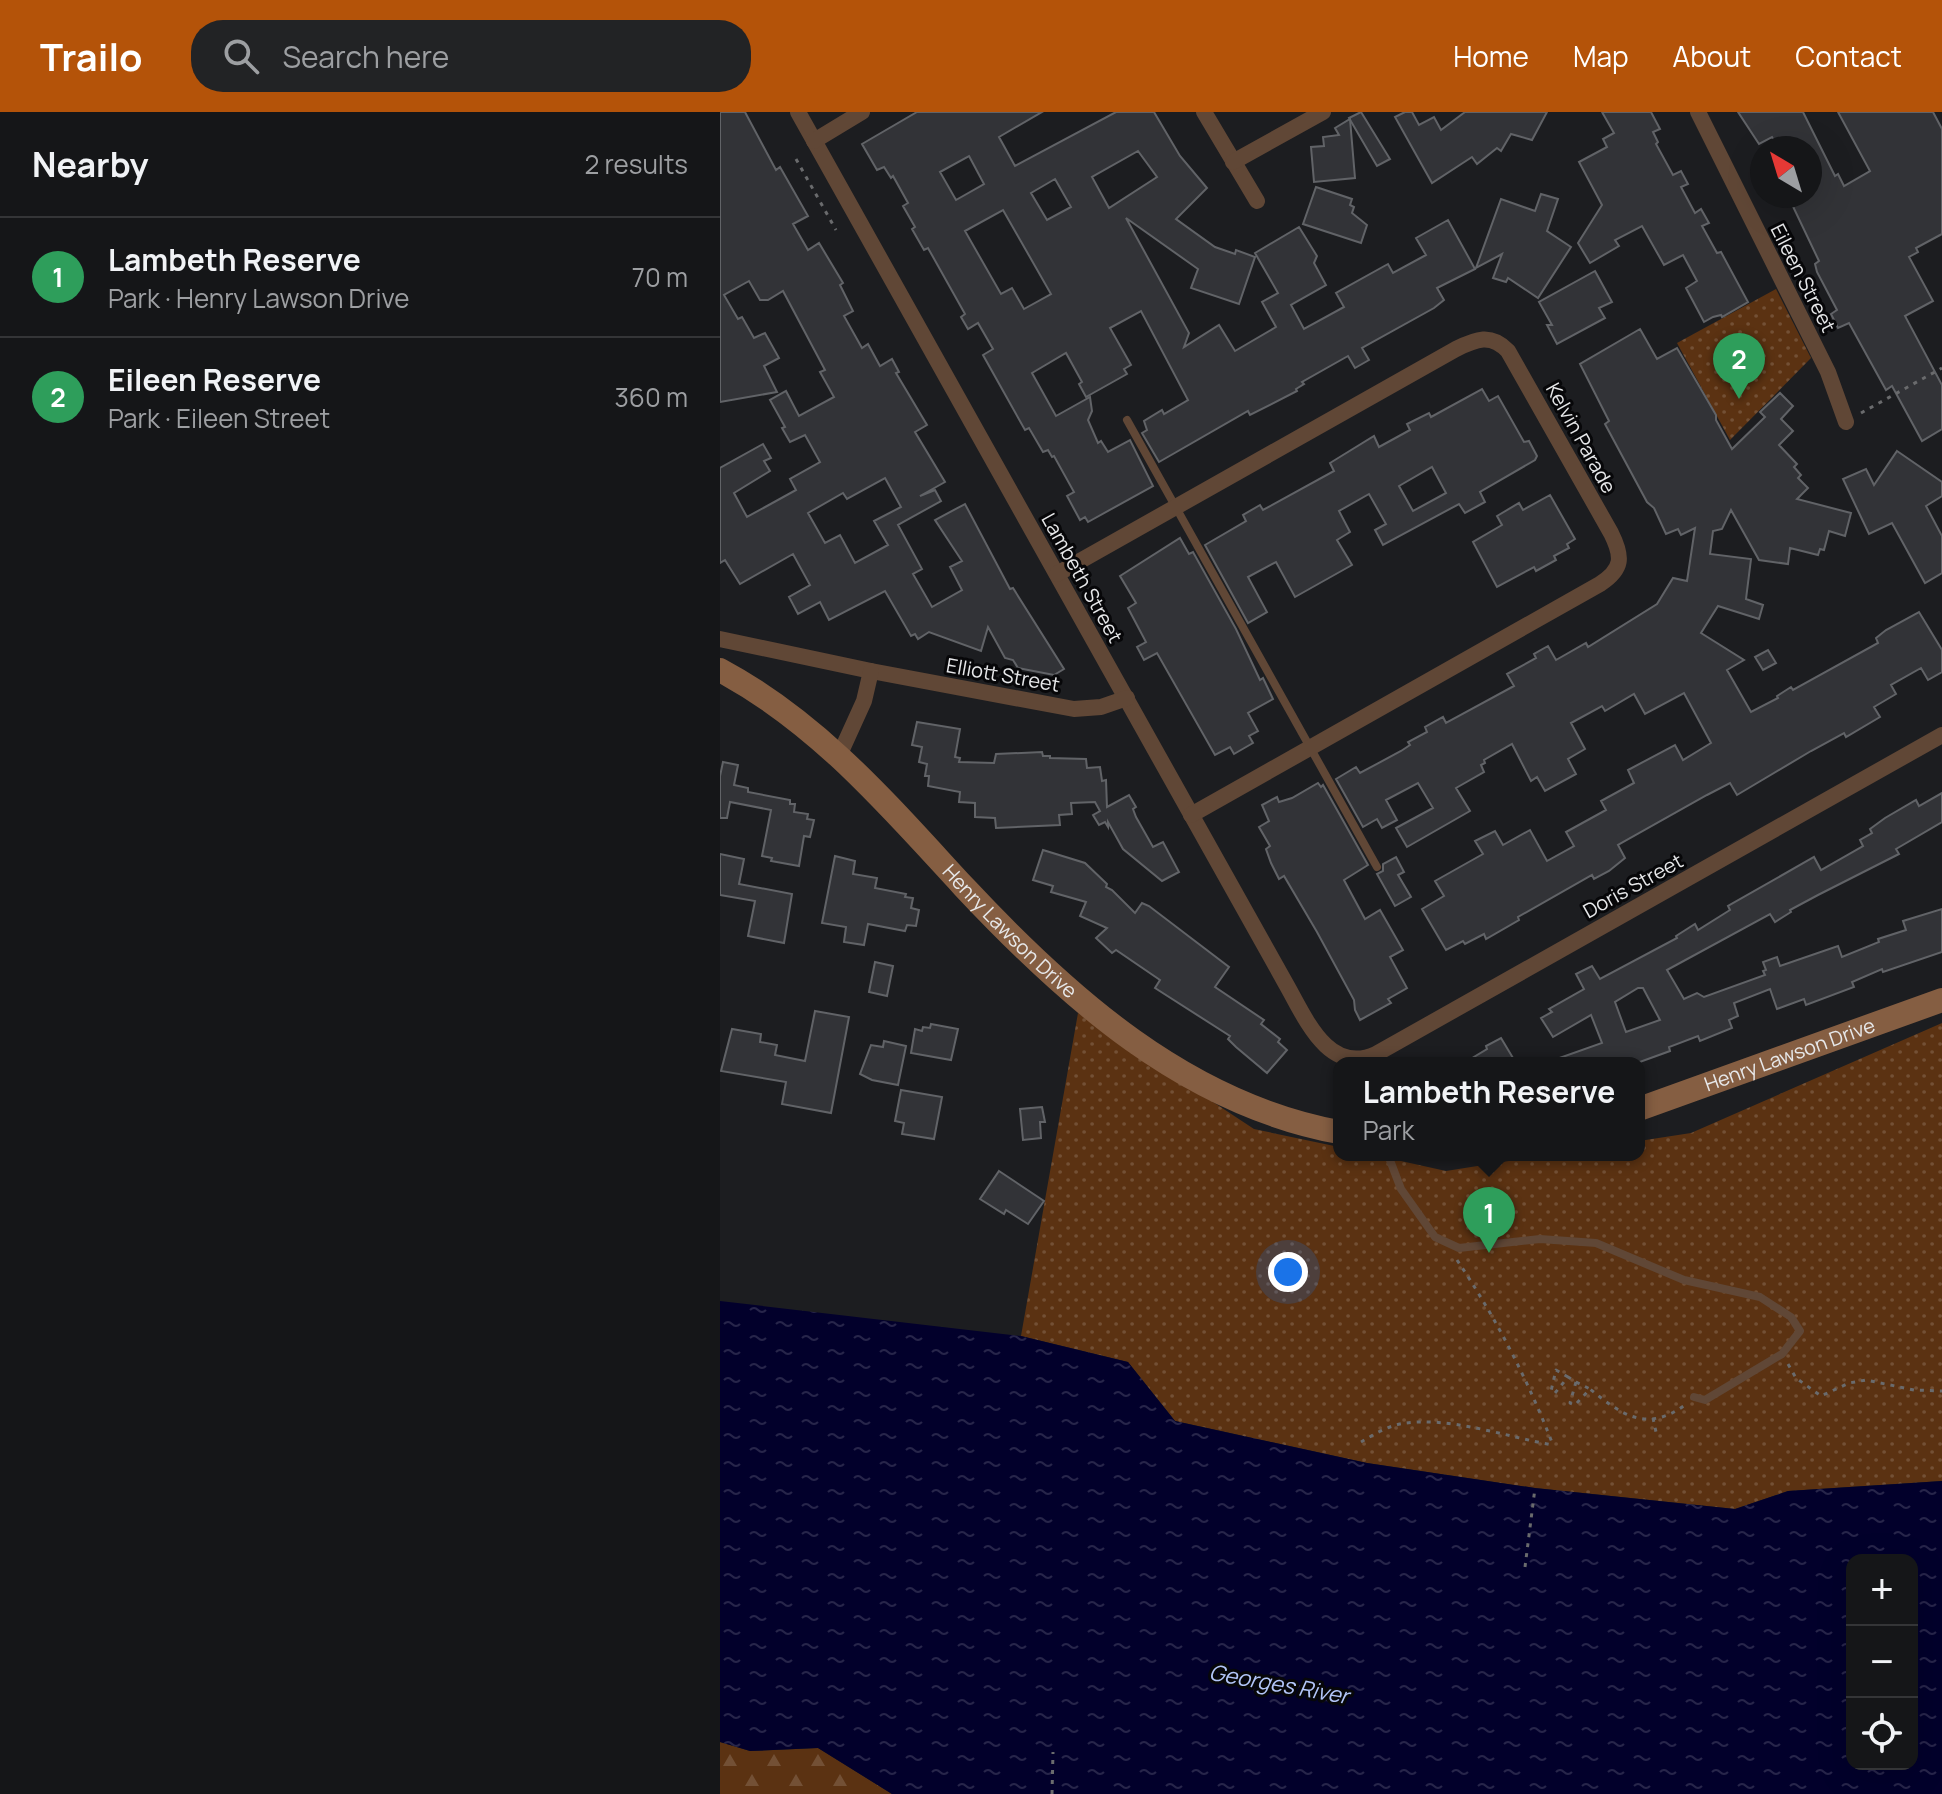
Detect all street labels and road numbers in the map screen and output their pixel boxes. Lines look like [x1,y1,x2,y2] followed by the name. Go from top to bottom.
[1765,219,1842,337] street label: Eileen Street
[1540,378,1623,498] street label: Kelvin Parade
[1036,508,1129,647] street label: Lambeth Street
[944,651,1062,698] street label: Elliott Street
[1578,847,1688,924] street label: Doris Street
[937,858,1083,1004] street label: Henry Lawson Drive
[1700,1011,1878,1097] street label: Henry Lawson Drive

